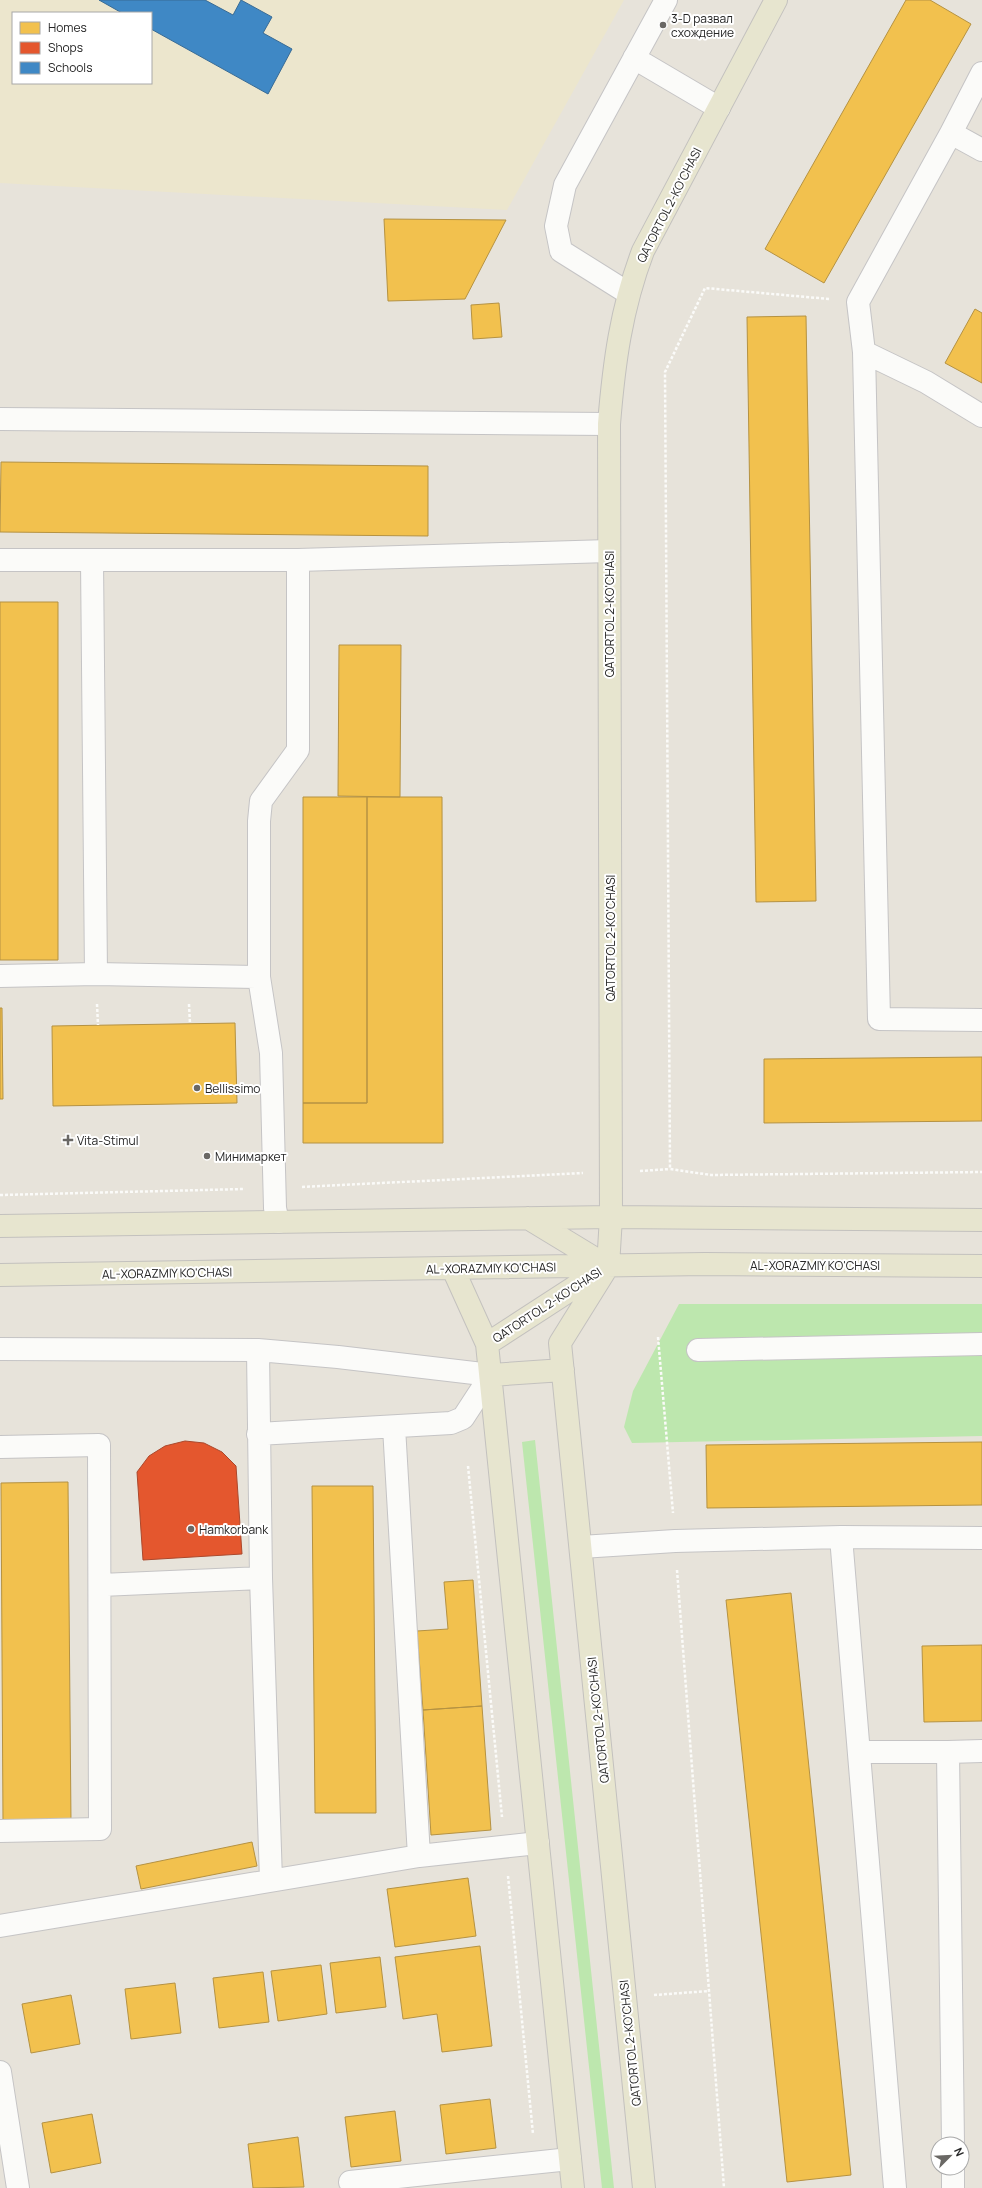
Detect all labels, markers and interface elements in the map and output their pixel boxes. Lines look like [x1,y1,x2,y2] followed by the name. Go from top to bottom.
[671,10,734,41] place label: 3-D развал схождение
[12,12,152,84] legend
[48,19,87,36] text: Homes
[658,20,668,30] marker: 3-D развал схождение
[48,39,83,56] text: Shops
[48,59,92,76] text: Schools
[633,145,705,265] street label: QATORTOL 2-KO'CHASI
[601,551,618,677] street label: QATORTOL 2-KO'CHASI
[602,875,619,1001] street label: QATORTOL 2-KO'CHASI
[205,1080,260,1097] place label: Bellissimo
[192,1083,202,1093] marker: Bellissimo
[77,1132,138,1149] place label: Vita-Stimul
[62,1134,74,1146] marker: Vita-Stimul
[215,1148,287,1165] place label: Минимаркет
[202,1151,212,1161] marker: Минимаркет
[750,1257,880,1274] street label: AL-XORAZMIY KO'CHASI
[426,1258,556,1278] street label: AL-XORAZMIY KO'CHASI
[102,1263,232,1283] street label: AL-XORAZMIY KO'CHASI
[489,1263,605,1347] street label: QATORTOL 2-KO'CHASI
[199,1521,269,1538] place label: Hamkorbank
[186,1524,196,1534] marker: Hamkorbank
[583,1656,613,1784] street label: QATORTOL 2-KO'CHASI
[615,1979,645,2107] street label: QATORTOL 2-KO'CHASI
[930,2136,970,2176] north arrow
[951,2145,968,2158] text: N

